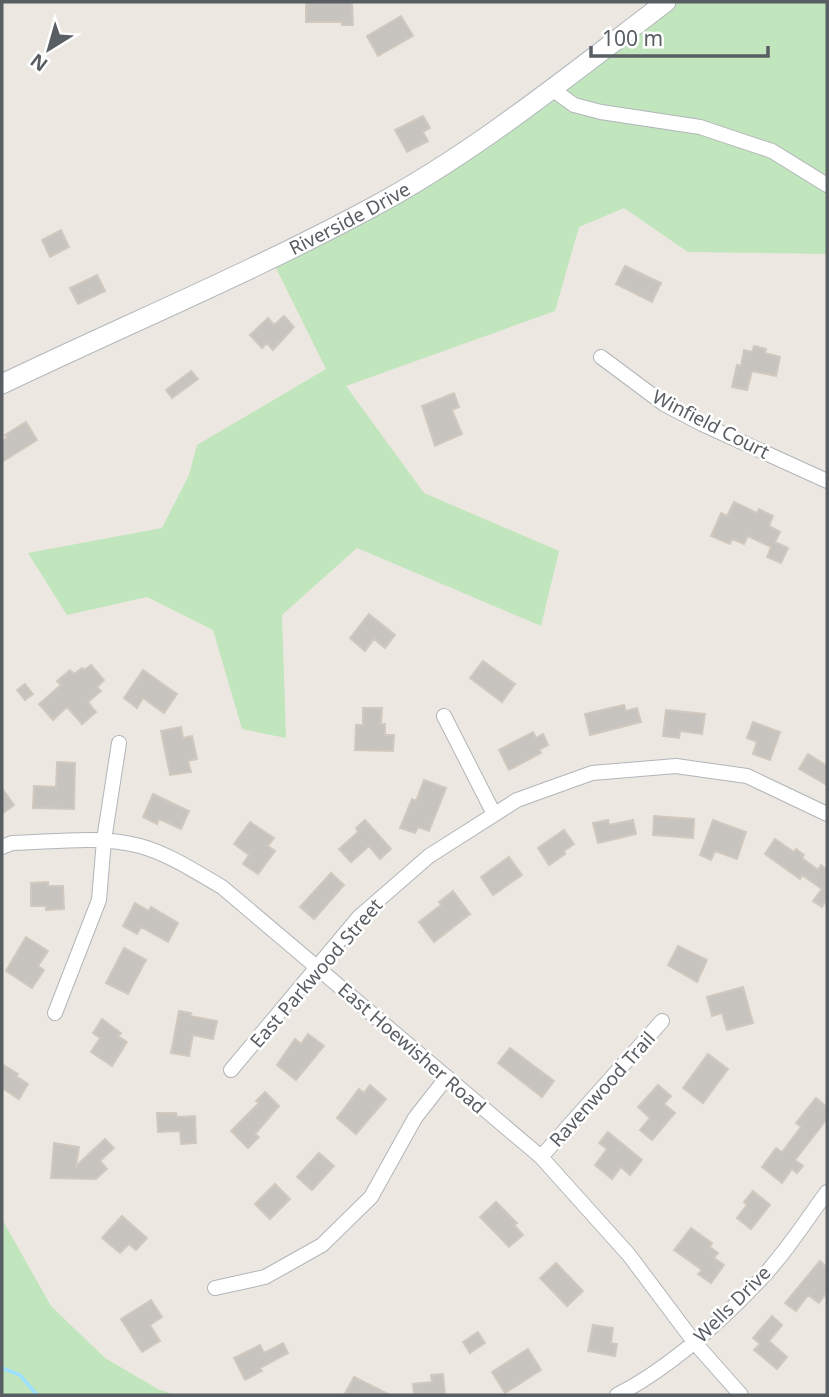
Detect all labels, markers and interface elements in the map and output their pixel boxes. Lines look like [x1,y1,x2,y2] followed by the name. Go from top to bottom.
[14,14,84,84] north arrow
[591,14,768,58] scale bar
[602,24,663,52] text: 100 m
[25,48,53,78] text: N
[285,176,415,261] street label: Riverside Drive
[648,383,774,465] street label: Winfield Court
[244,893,388,1053] street label: East Parkwood Street
[333,977,491,1119] street label: East Hoewisher Road
[543,1026,661,1152] street label: Ravenwood Trail
[688,1260,776,1348] street label: Wells Drive

